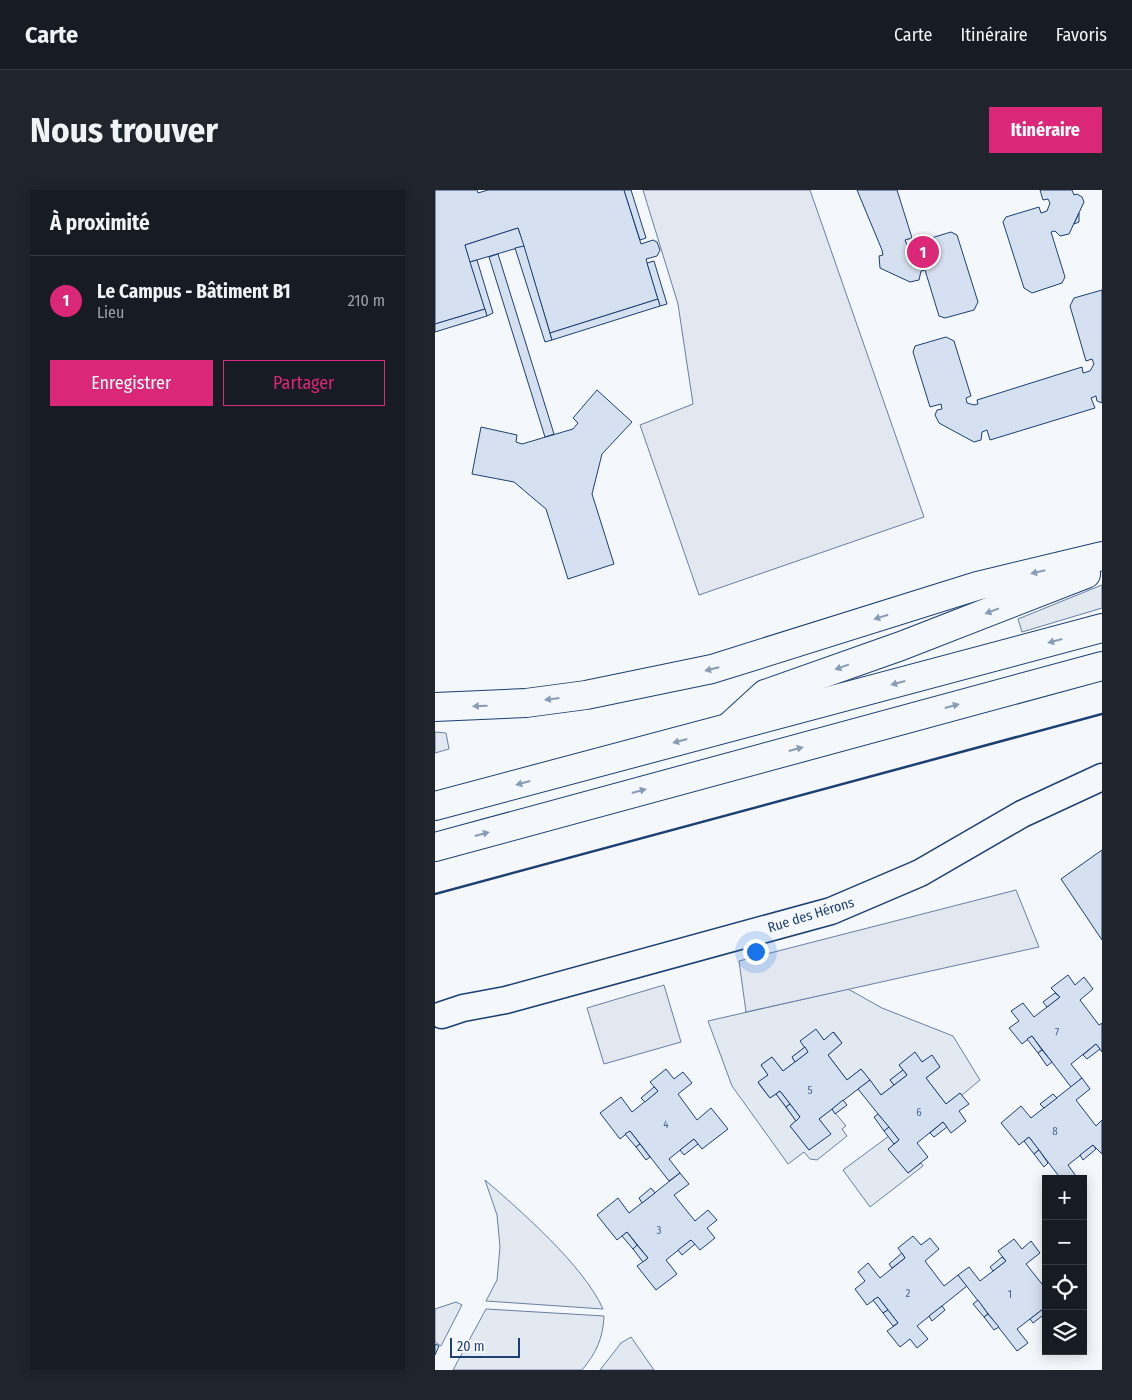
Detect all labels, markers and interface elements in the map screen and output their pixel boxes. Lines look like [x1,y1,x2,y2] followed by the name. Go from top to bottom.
[25,21,78,49] text: Carte
[894,24,932,46] text: Carte
[960,24,1028,46] text: Itinéraire
[1056,24,1107,46] text: Favoris
[989,107,1102,153] button: Itinéraire
[30,109,218,151] text: Nous trouver
[50,210,150,236] text: À proximité
[907,233,939,271] pin: 1
[97,280,291,303] text: Le Campus - Bâtiment B1
[63,291,69,310] text: 1
[348,291,385,310] text: 210 m
[97,303,124,322] text: Lieu
[50,360,213,406] button: Enregistrer
[223,360,385,406] button: Partager
[1030,568,1045,576] one-way arrow
[984,607,999,615] one-way arrow
[874,613,889,621] one-way arrow
[1047,637,1062,645] one-way arrow
[834,664,849,671] one-way arrow
[704,665,719,673] one-way arrow
[890,679,905,687] one-way arrow
[544,695,560,703] one-way arrow
[472,702,488,710] one-way arrow
[945,702,960,710] one-way arrow
[673,737,688,745] one-way arrow
[788,745,803,753] one-way arrow
[516,779,531,787] one-way arrow
[631,787,646,795] one-way arrow
[474,830,490,838] one-way arrow
[766,894,856,936] street label: Rue des Hérons
[743,939,769,965] your location
[1055,1026,1060,1039] house number: 7
[807,1084,813,1097] house number: 5
[916,1106,922,1119] house number: 6
[663,1118,669,1131] house number: 4
[1052,1125,1058,1138] house number: 8
[1042,1175,1087,1355] map controls
[1042,1175,1087,1220] button: +
[1042,1220,1087,1265] button: −
[657,1224,662,1237] house number: 3
[1042,1265,1087,1310] button: locate
[906,1287,911,1300] house number: 2
[1008,1288,1012,1301] house number: 1
[1042,1310,1087,1355] button: layers
[450,1335,520,1358] scale bar
[457,1338,485,1355] text: 20 m

